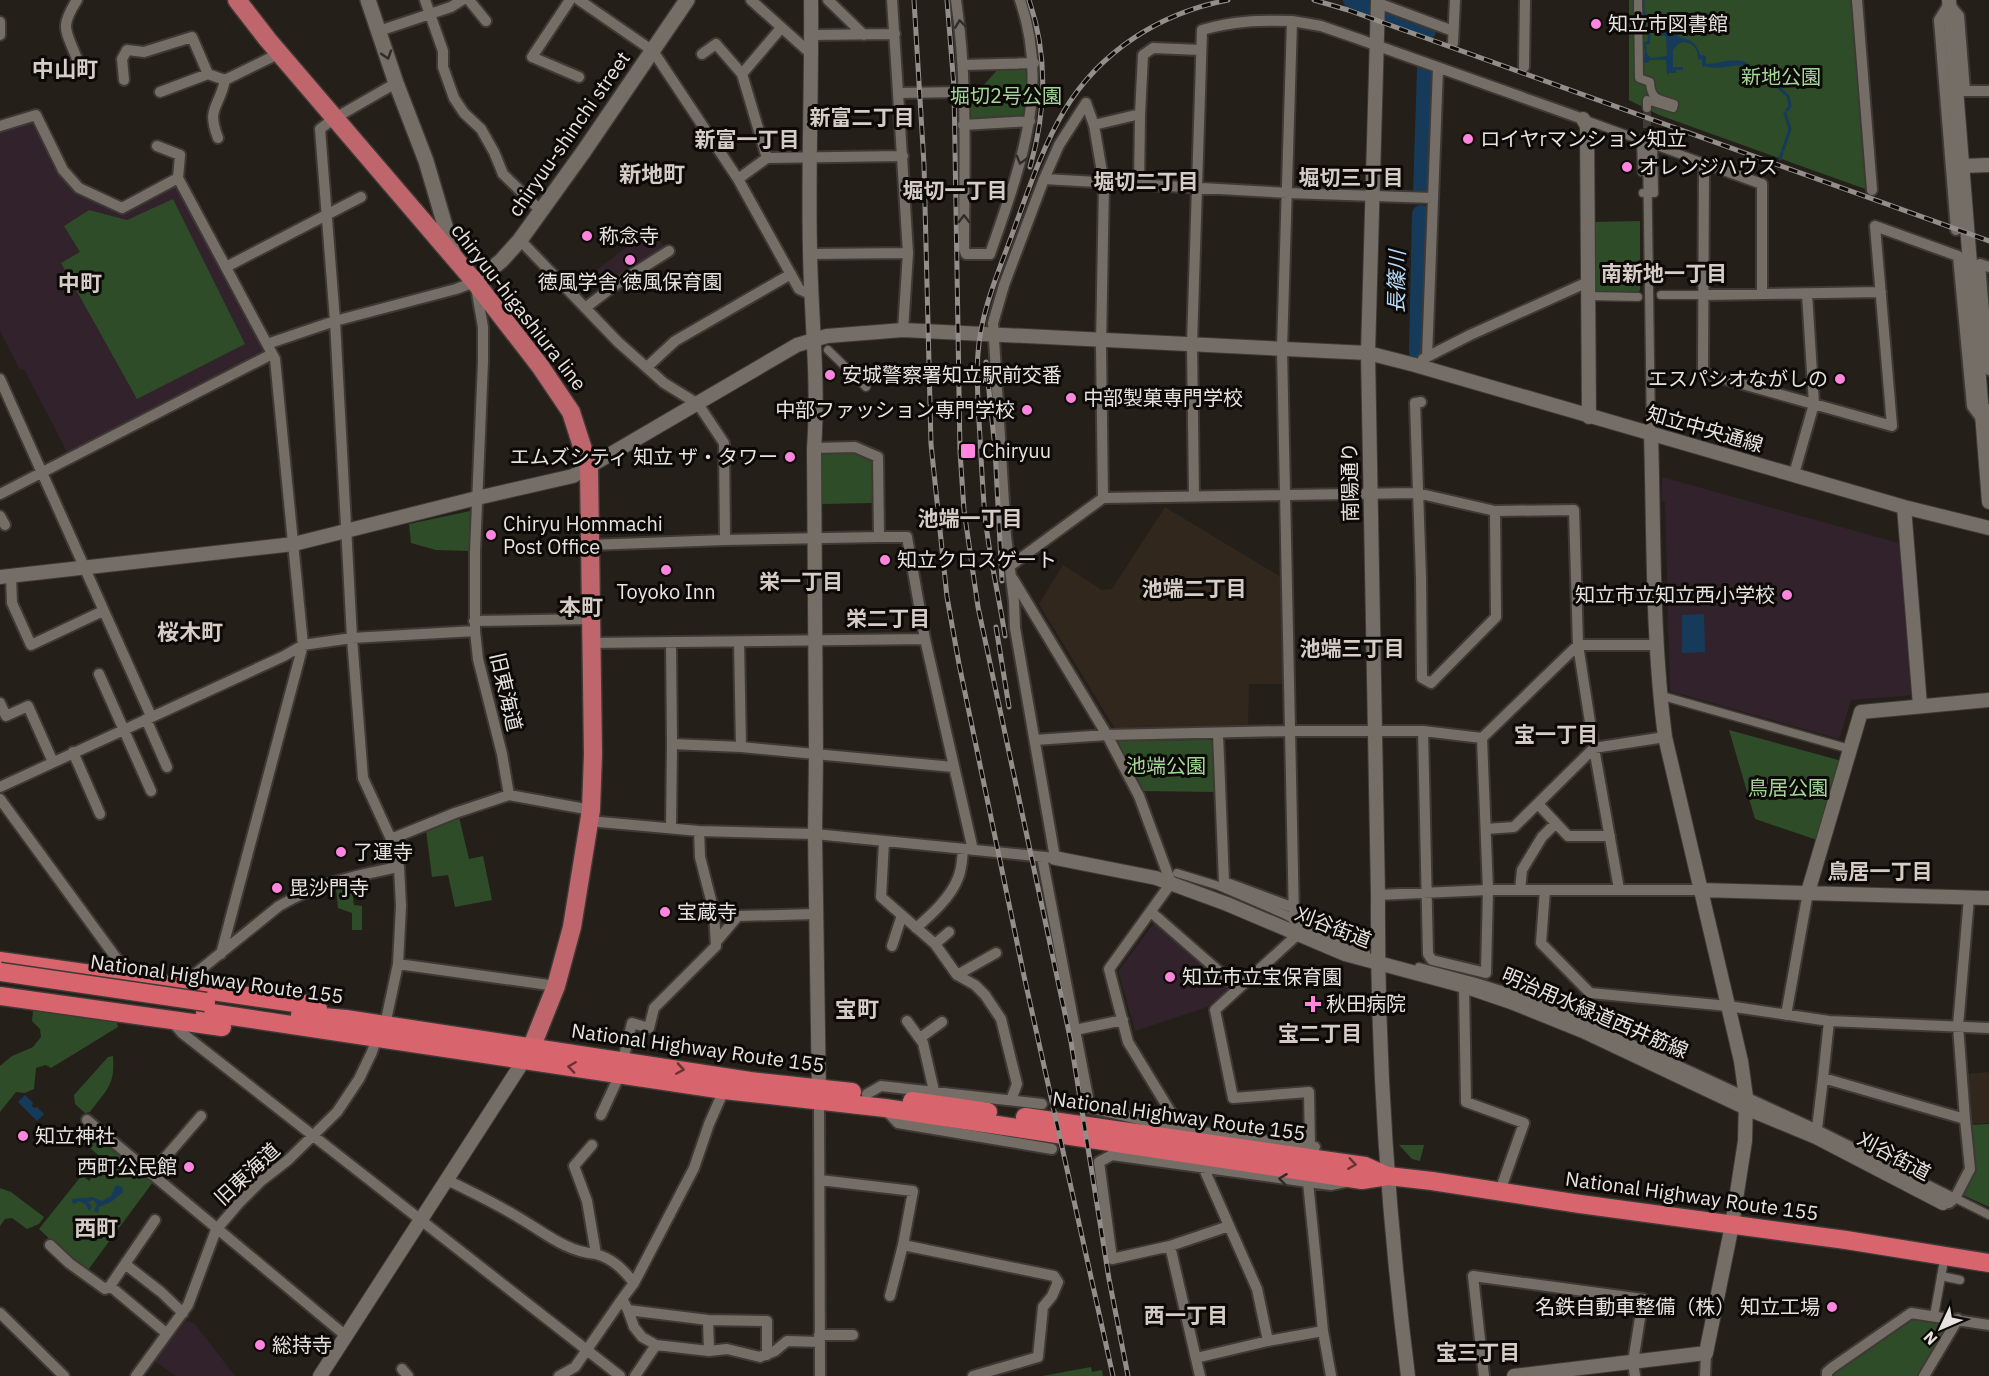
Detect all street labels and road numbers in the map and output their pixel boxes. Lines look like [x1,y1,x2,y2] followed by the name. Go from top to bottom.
[501,46,636,222] street label: chiryuu-shinchi street
[446,218,593,396] street label: chiryuu-higashiura line
[1644,399,1767,458] street label: 知立中央通線
[1335,442,1364,522] street label: 南陽通り
[484,650,529,734] street label: 旧東海道
[1291,900,1375,953] street label: 刈谷街道
[89,947,345,1010] street label: National Highway Route 155
[1498,961,1693,1064] street label: 明治用水緑道西井筋線
[570,1016,826,1079] street label: National Highway Route 155
[1051,1084,1307,1147] street label: National Highway Route 155
[1853,1125,1936,1186] street label: 刈谷街道
[208,1136,285,1211] street label: 旧東海道
[1564,1164,1820,1227] street label: National Highway Route 155

